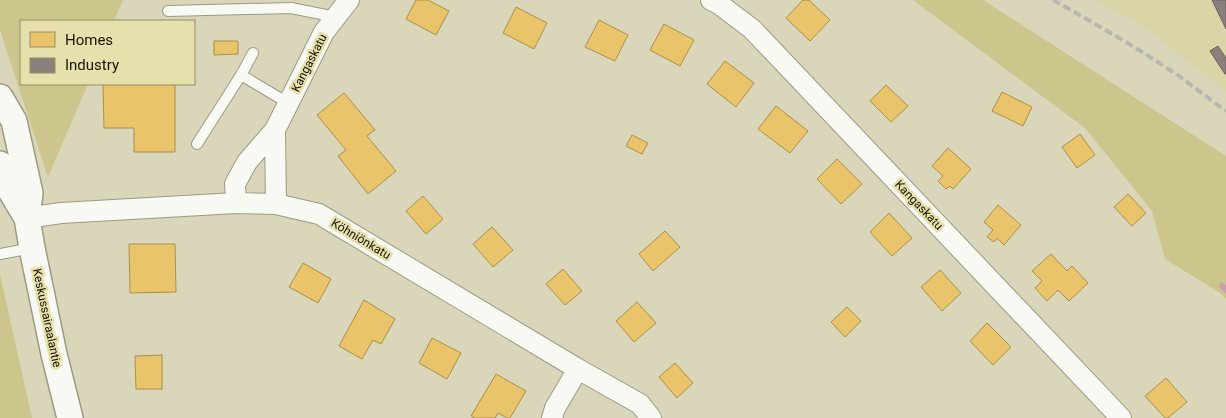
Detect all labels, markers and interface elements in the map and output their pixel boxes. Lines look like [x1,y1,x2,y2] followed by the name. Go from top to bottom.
[20,20,195,85] legend
[65,31,113,49] text: Homes
[288,32,330,94] street label: Kangaskatu
[65,56,119,74] text: Industry
[892,177,946,233] street label: Kangaskatu
[329,216,393,262] street label: Köhniönkatu
[30,267,64,369] street label: Keskussairaalantie

